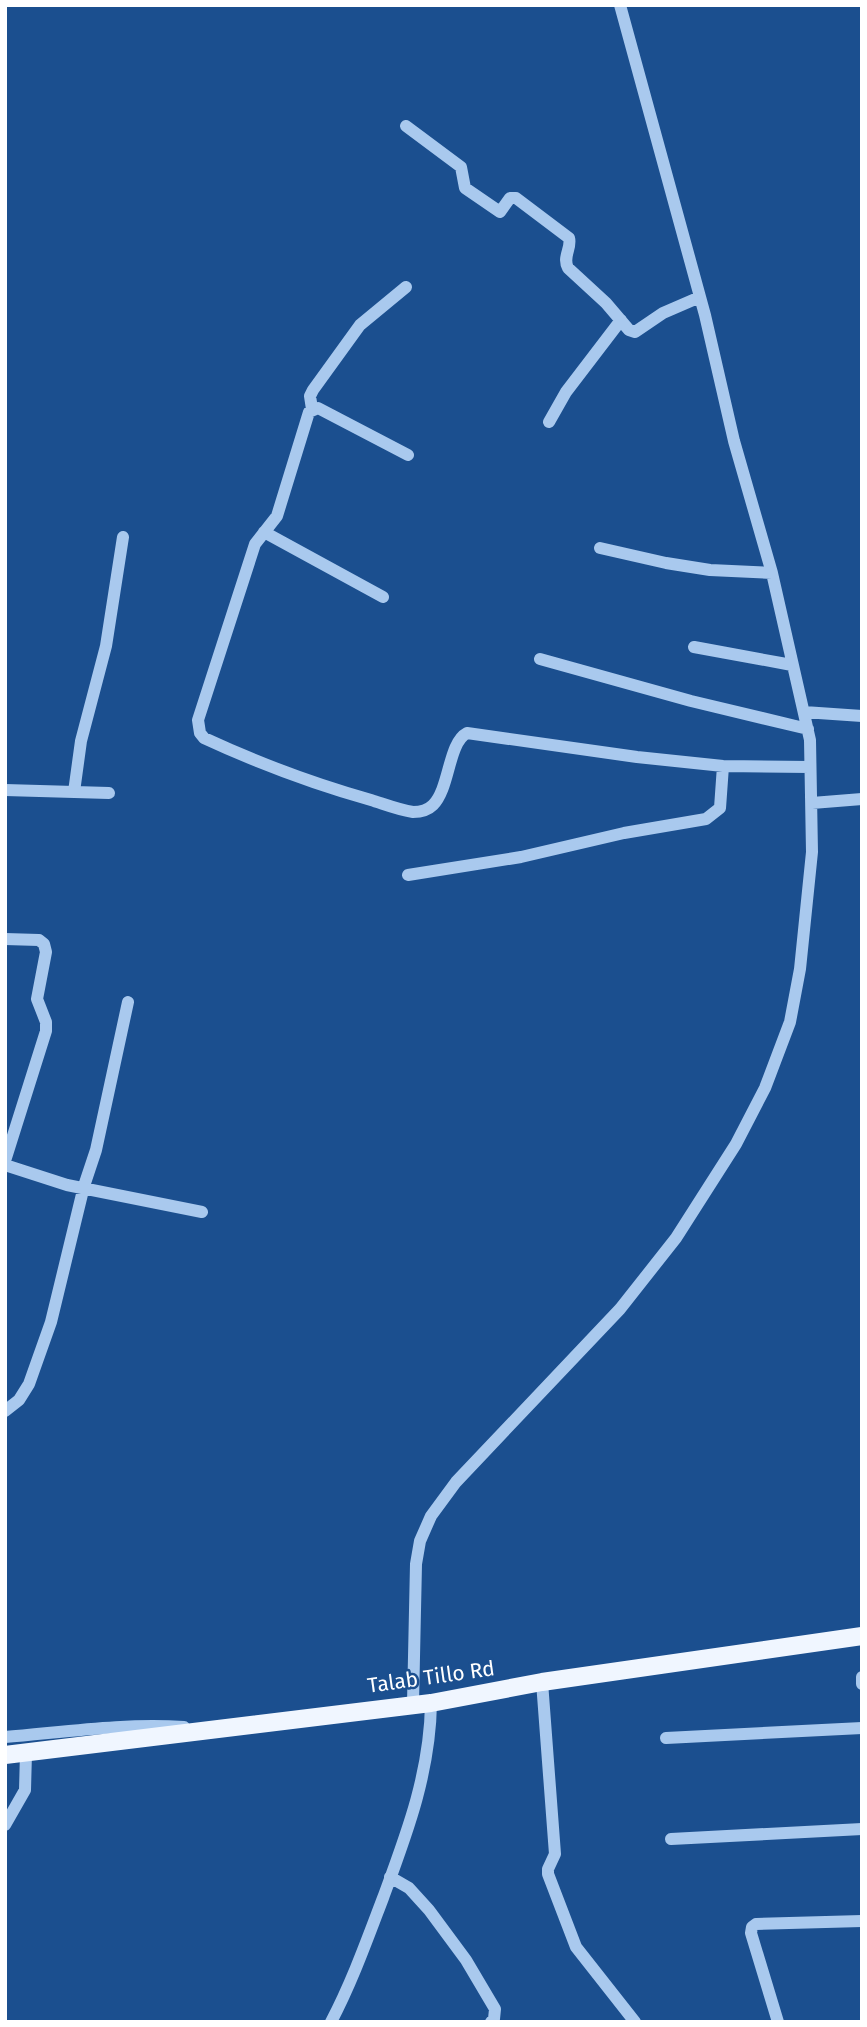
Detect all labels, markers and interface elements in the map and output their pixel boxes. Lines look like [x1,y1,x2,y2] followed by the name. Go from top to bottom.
[366,1655,496,1699] street label: Talab Tillo Rd

